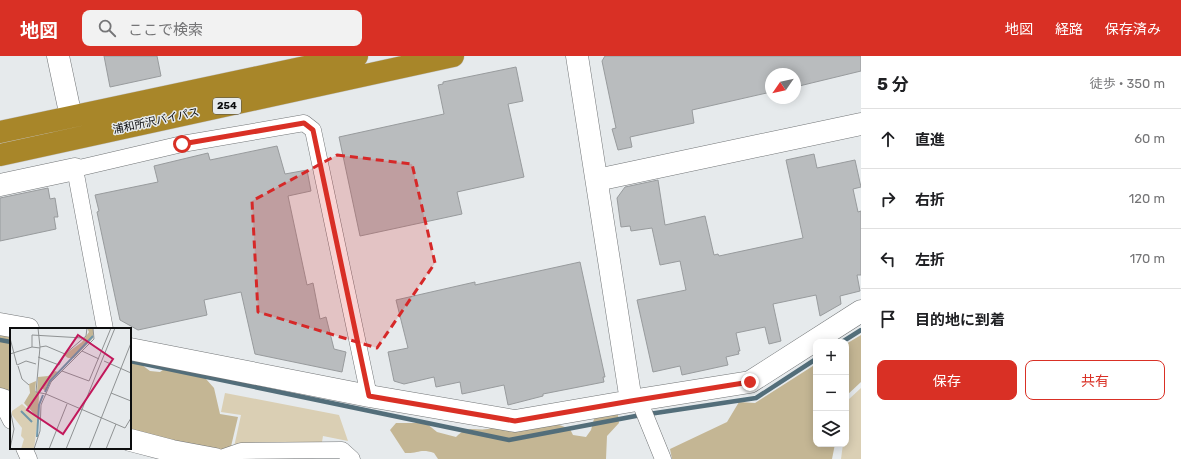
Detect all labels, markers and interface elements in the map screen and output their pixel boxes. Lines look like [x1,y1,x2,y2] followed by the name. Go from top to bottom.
[82,10,362,46] search box
[96,17,118,39] icon: search
[20,19,58,42] text: 地図
[128,21,203,39] text: ここで検索
[1005,21,1033,38] text: 地図
[1055,21,1083,38] text: 経路
[1105,21,1161,38] text: 保存済み
[765,68,801,104] north arrow
[877,74,909,94] text: 5 分
[1090,76,1165,91] text: 徒歩 · 350 m
[213,98,241,114] road number: 254
[112,106,200,136] street label: 浦和所沢バイパス
[877,128,899,150] icon: ahead
[915,131,945,149] text: 直進
[1134,131,1165,146] text: 60 m
[173,135,191,153] route start
[877,188,899,210] icon: right
[915,191,945,209] text: 右折
[1129,191,1165,206] text: 120 m
[877,248,899,270] icon: left
[915,251,945,269] text: 左折
[1130,251,1165,266] text: 170 m
[877,308,899,330] icon: arrive
[915,311,1005,329] text: 目的地に到着
[10,328,131,449] inset map
[813,339,849,447] map controls
[813,339,849,375] button: +
[877,360,1017,400] button: 保存
[1025,360,1165,400] button: 共有
[741,373,759,391] route end
[813,375,849,411] button: −
[813,411,849,447] button: layers

